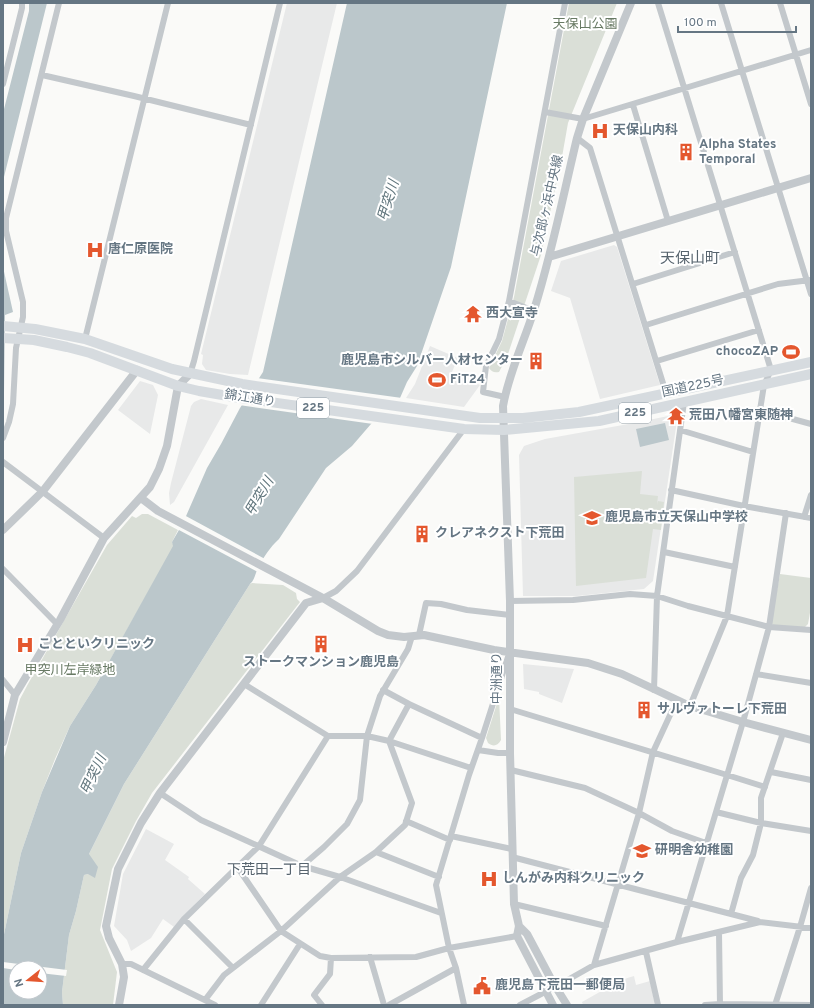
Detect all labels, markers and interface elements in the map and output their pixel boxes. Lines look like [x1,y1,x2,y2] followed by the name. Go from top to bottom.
[678,8,796,34] scale bar
[684,15,717,31] text: 100 m
[552,17,618,33] park label: 天保山公園
[590,121,610,141] hospital icon: 天保山内科
[613,122,678,139] place label: 天保山内科
[699,137,776,168] place label: Alpha States Temporal
[676,142,696,162] building icon: Alpha States Temporal
[528,153,567,258] street label: 与次郎ヶ浜中央線
[375,177,404,224] water label: 甲突川
[85,240,105,260] hospital icon: 唐仁原医院
[108,241,173,258] place label: 唐仁原医院
[660,250,720,269] district label: 天保山町
[463,304,483,324] temple icon: 西大宣寺
[486,306,538,322] place label: 西大宣寺
[781,342,801,362] sports icon: chocoZAP
[716,344,779,360] place label: chocoZAP
[526,351,546,371] building icon: 鹿児島市シルバー人材センター
[341,352,523,369] place label: 鹿児島市シルバー人材センター
[427,370,447,390] sports icon: FiT24
[450,372,485,388] place label: FiT24
[661,373,725,401] street label: 国道225号
[223,386,277,411] street label: 錦江通り
[297,398,329,418] road number: 225
[619,403,651,423] road number: 225
[666,406,686,426] temple icon: 荒田八幡宮東随神
[689,407,793,424] place label: 荒田八幡宮東随神
[242,473,279,519] water label: 甲突川
[582,508,602,528] school or university icon: 鹿児島市立天保山中学校
[605,509,748,526] place label: 鹿児島市立天保山中学校
[412,524,432,544] building icon: クレアネクスト下荒田
[435,526,565,542] place label: クレアネクスト下荒田
[311,634,331,654] building icon: ストークマンション鹿児島
[15,635,35,655] hospital icon: ことといクリニック
[38,637,155,653] place label: ことといクリニック
[489,652,506,704] street label: 中洲通り
[243,655,399,671] place label: ストークマンション鹿児島
[24,662,116,679] park label: 甲突川左岸緑地
[634,700,654,720] building icon: サルヴァトーレ下荒田
[657,701,787,718] place label: サルヴァトーレ下荒田
[77,751,111,798] water label: 甲突川
[632,841,652,861] school or university icon: 研明舎幼稚園
[655,842,733,859] place label: 研明舎幼稚園
[227,862,311,879] district label: 下荒田一丁目
[479,869,499,889] hospital icon: しんがみ内科クリニック
[502,870,645,887] place label: しんがみ内科クリニック
[8,960,48,1000] north arrow
[472,976,492,996] public building icon: 鹿児島下荒田一郵便局
[12,977,27,988] text: N
[495,977,625,994] place label: 鹿児島下荒田一郵便局

